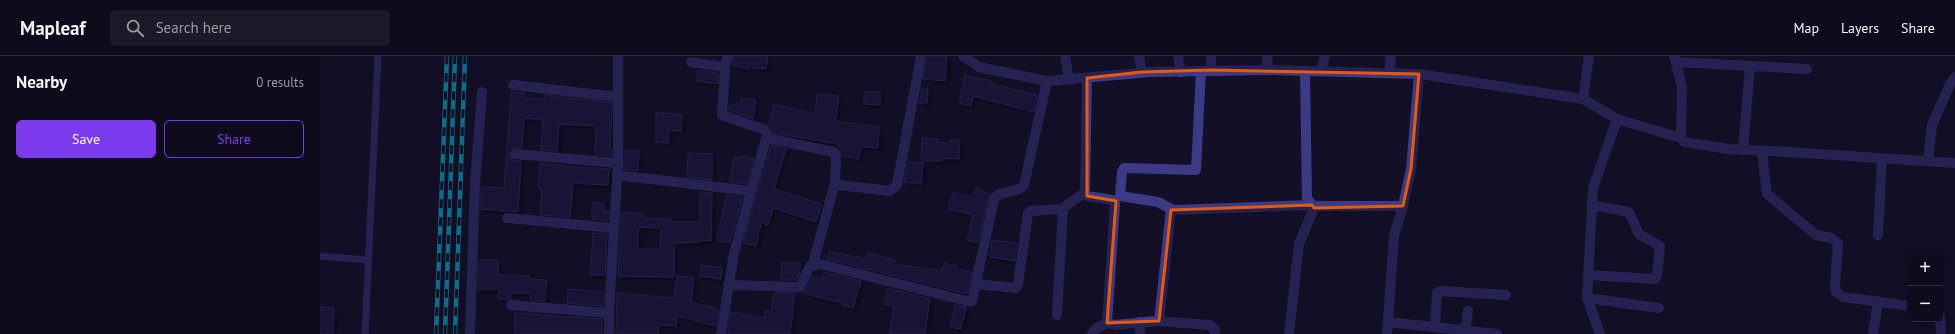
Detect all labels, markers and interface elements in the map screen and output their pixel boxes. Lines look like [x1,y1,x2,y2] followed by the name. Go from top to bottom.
[110,10,390,46] search box
[20,16,86,40] text: Mapleaf
[124,17,146,39] icon: search
[156,18,231,37] text: Search here
[1793,19,1819,37] text: Map
[1841,19,1879,37] text: Layers
[1901,19,1935,37] text: Share
[16,71,67,93] text: Nearby
[256,74,304,91] text: 0 results
[16,120,156,158] button: Save
[164,120,304,158] button: Share
[1907,250,1943,322] map controls
[1907,250,1943,286] button: +
[1907,286,1943,322] button: −

